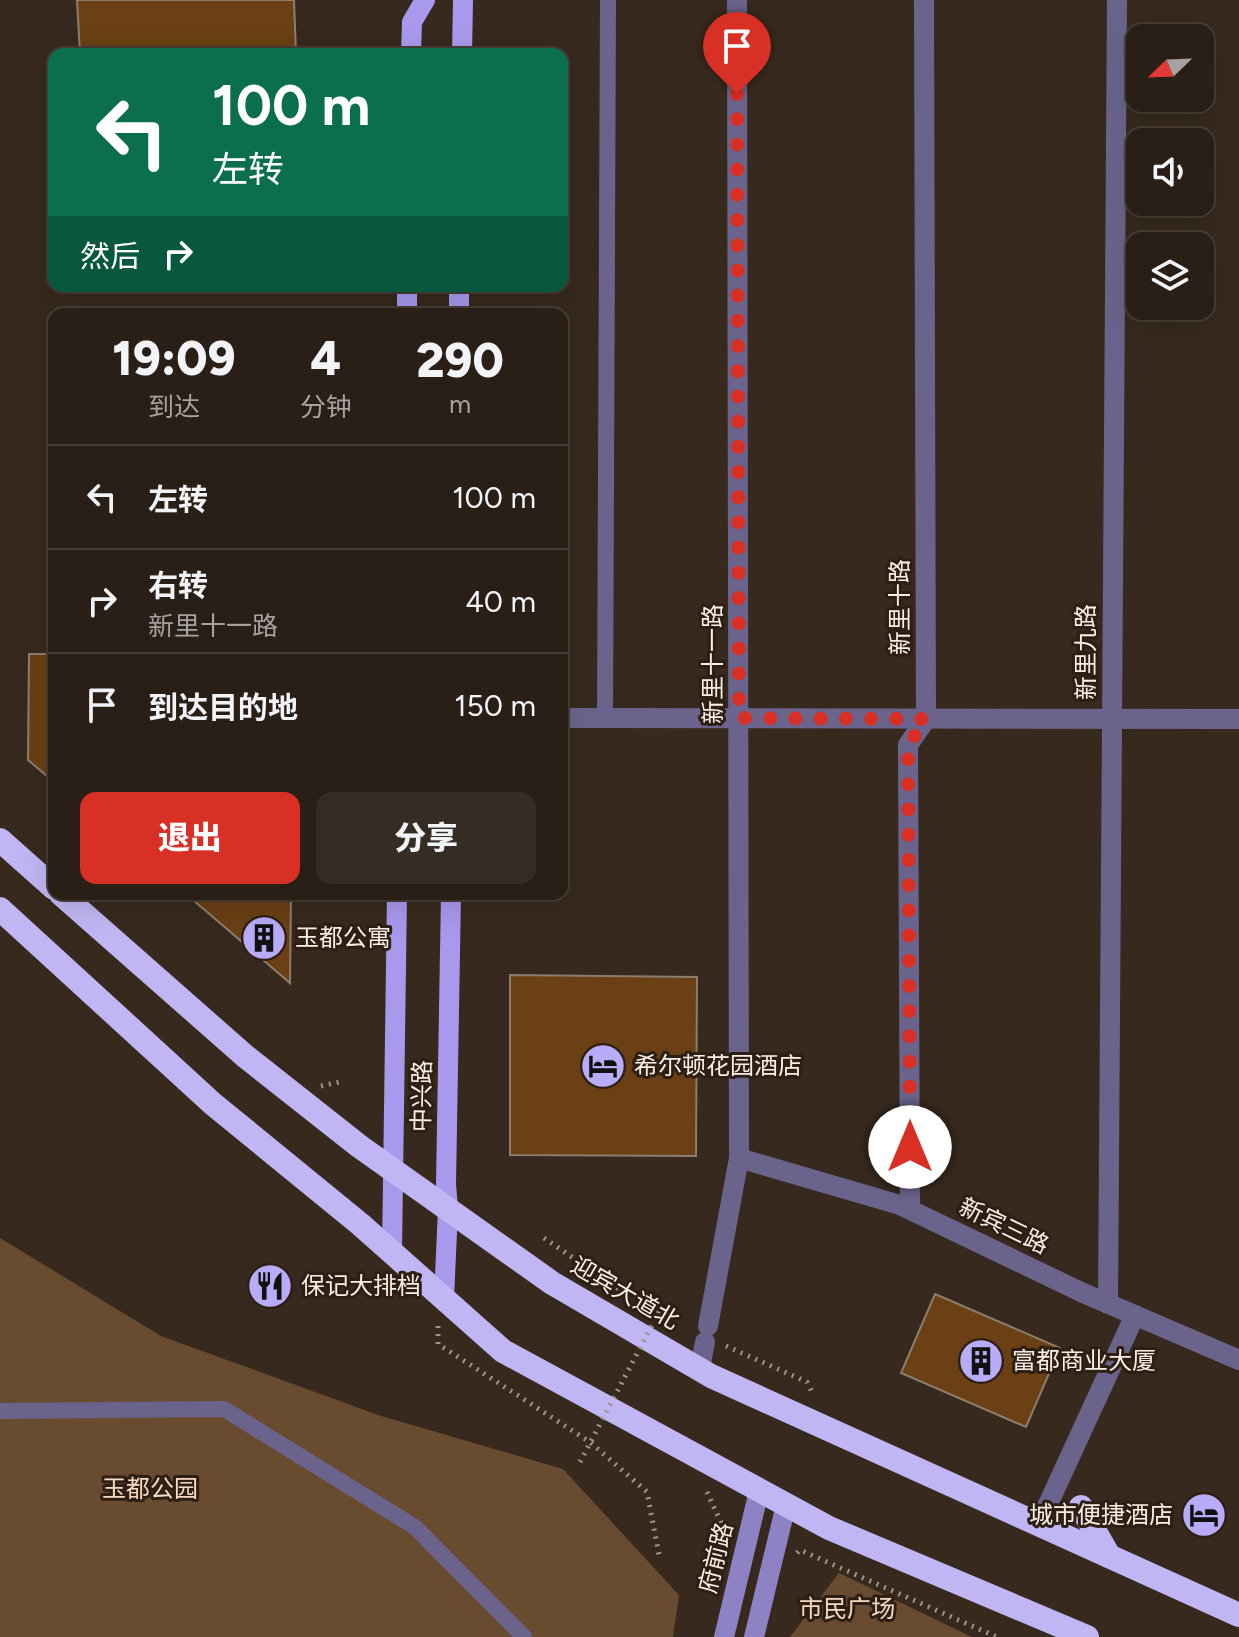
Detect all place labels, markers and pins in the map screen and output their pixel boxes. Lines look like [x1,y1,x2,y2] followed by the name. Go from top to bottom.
[703,12,771,94] pin
[240,914,288,962] building icon: 玉都公寓
[295,923,391,952] place label: 玉都公寓
[579,1042,627,1090] hotel icon: 希尔顿花园酒店
[634,1051,802,1080] place label: 希尔顿花园酒店
[246,1262,294,1310] restaurant icon: 保记大排档
[301,1271,421,1300] place label: 保记大排档
[957,1337,1005,1385] building icon: 富都商业大厦
[1012,1346,1156,1375] place label: 富都商业大厦
[1180,1491,1228,1539] hotel icon: 城市便捷酒店
[1029,1500,1173,1529] place label: 城市便捷酒店

